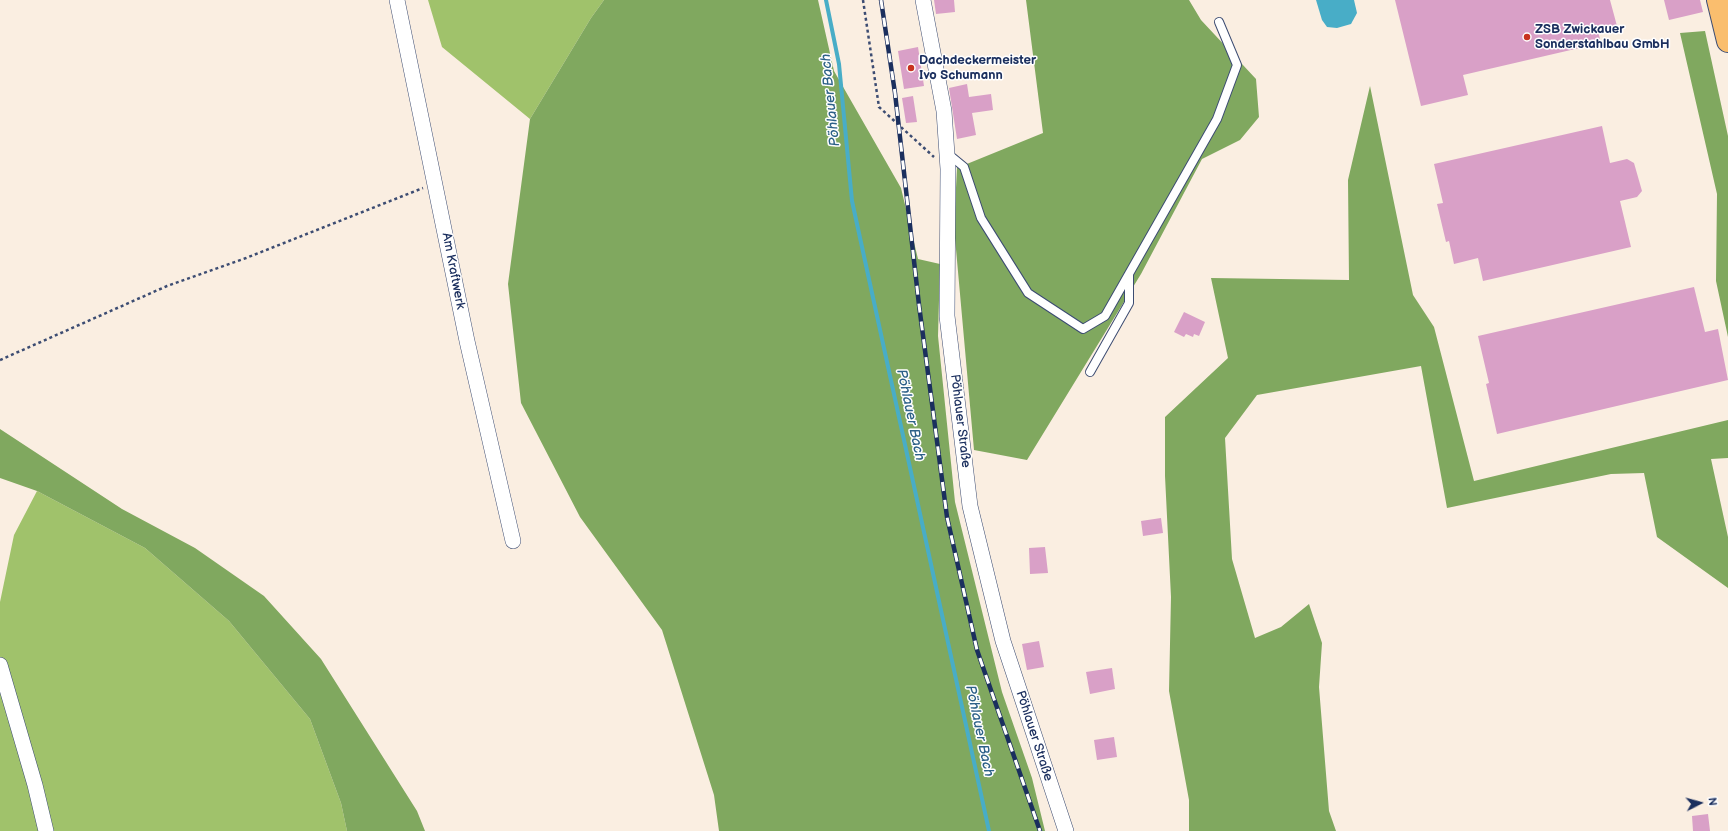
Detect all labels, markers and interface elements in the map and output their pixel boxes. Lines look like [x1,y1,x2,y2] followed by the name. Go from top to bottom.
[1535,22,1670,53] place label: ZSB Zwickauer Sonderstahlbau GmbH
[1522,32,1532,42] marker: ZSB Zwickauer Sonderstahlbau GmbH
[818,53,844,147] water label: Pöhlauer Bach
[919,53,1036,84] place label: Dachdeckermeister Ivo Schumann
[906,63,916,73] marker: Dachdeckermeister Ivo Schumann
[438,231,468,311] street label: Am Kraftwerk
[892,368,928,462] water label: Pöhlauer Bach
[947,373,973,469] street label: Pöhlauer Straße
[961,684,997,778] water label: Pöhlauer Bach
[1012,689,1056,783] street label: Pöhlauer Straße
[1680,783,1720,823] north arrow
[1706,797,1719,806] text: N

